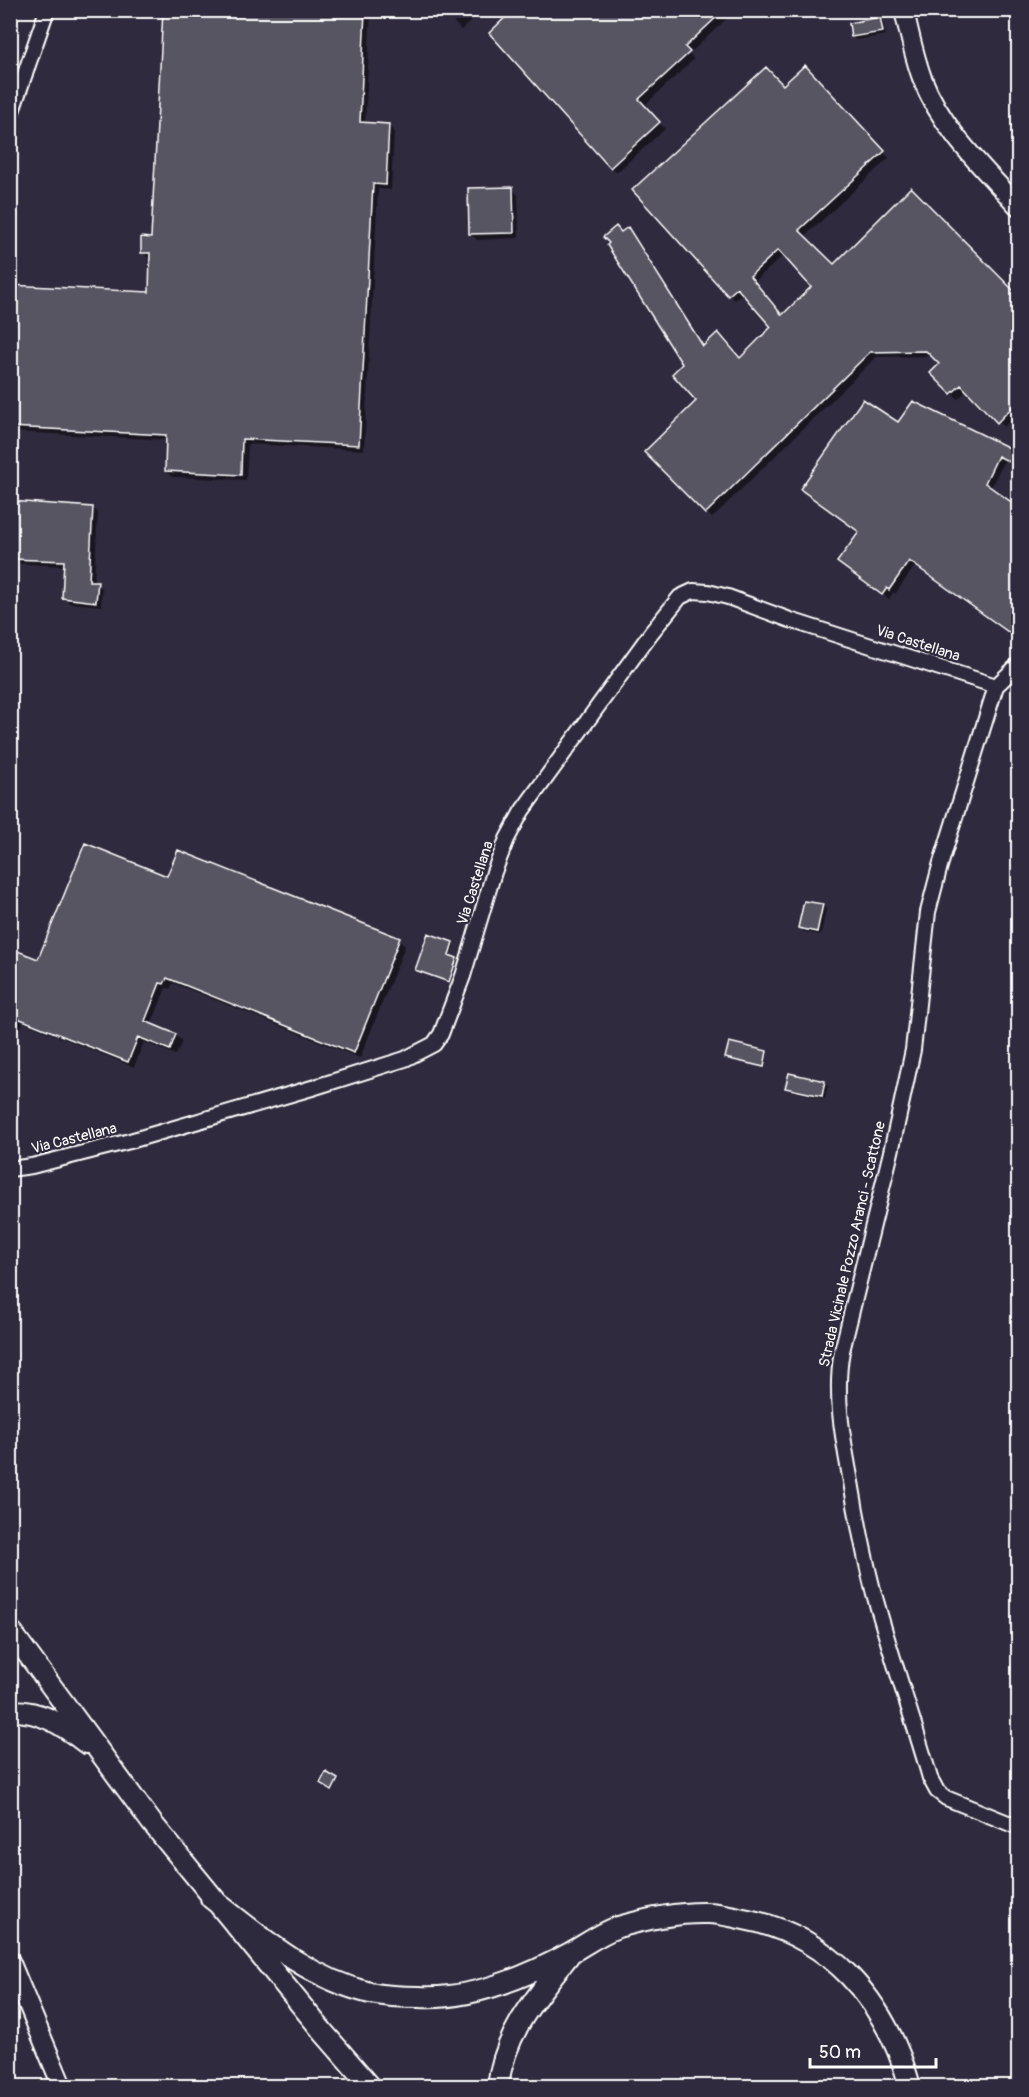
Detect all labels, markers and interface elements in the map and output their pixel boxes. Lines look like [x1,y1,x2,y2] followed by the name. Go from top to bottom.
[873,621,962,666] street label: Via Castellana
[453,839,498,928] street label: Via Castellana
[29,1119,119,1158] street label: Via Castellana
[815,1119,890,1369] street label: Strada Vicinale Pozzo Aranci - Scattone
[810,2031,936,2069] scale bar
[819,2041,861,2064] text: 50 m

